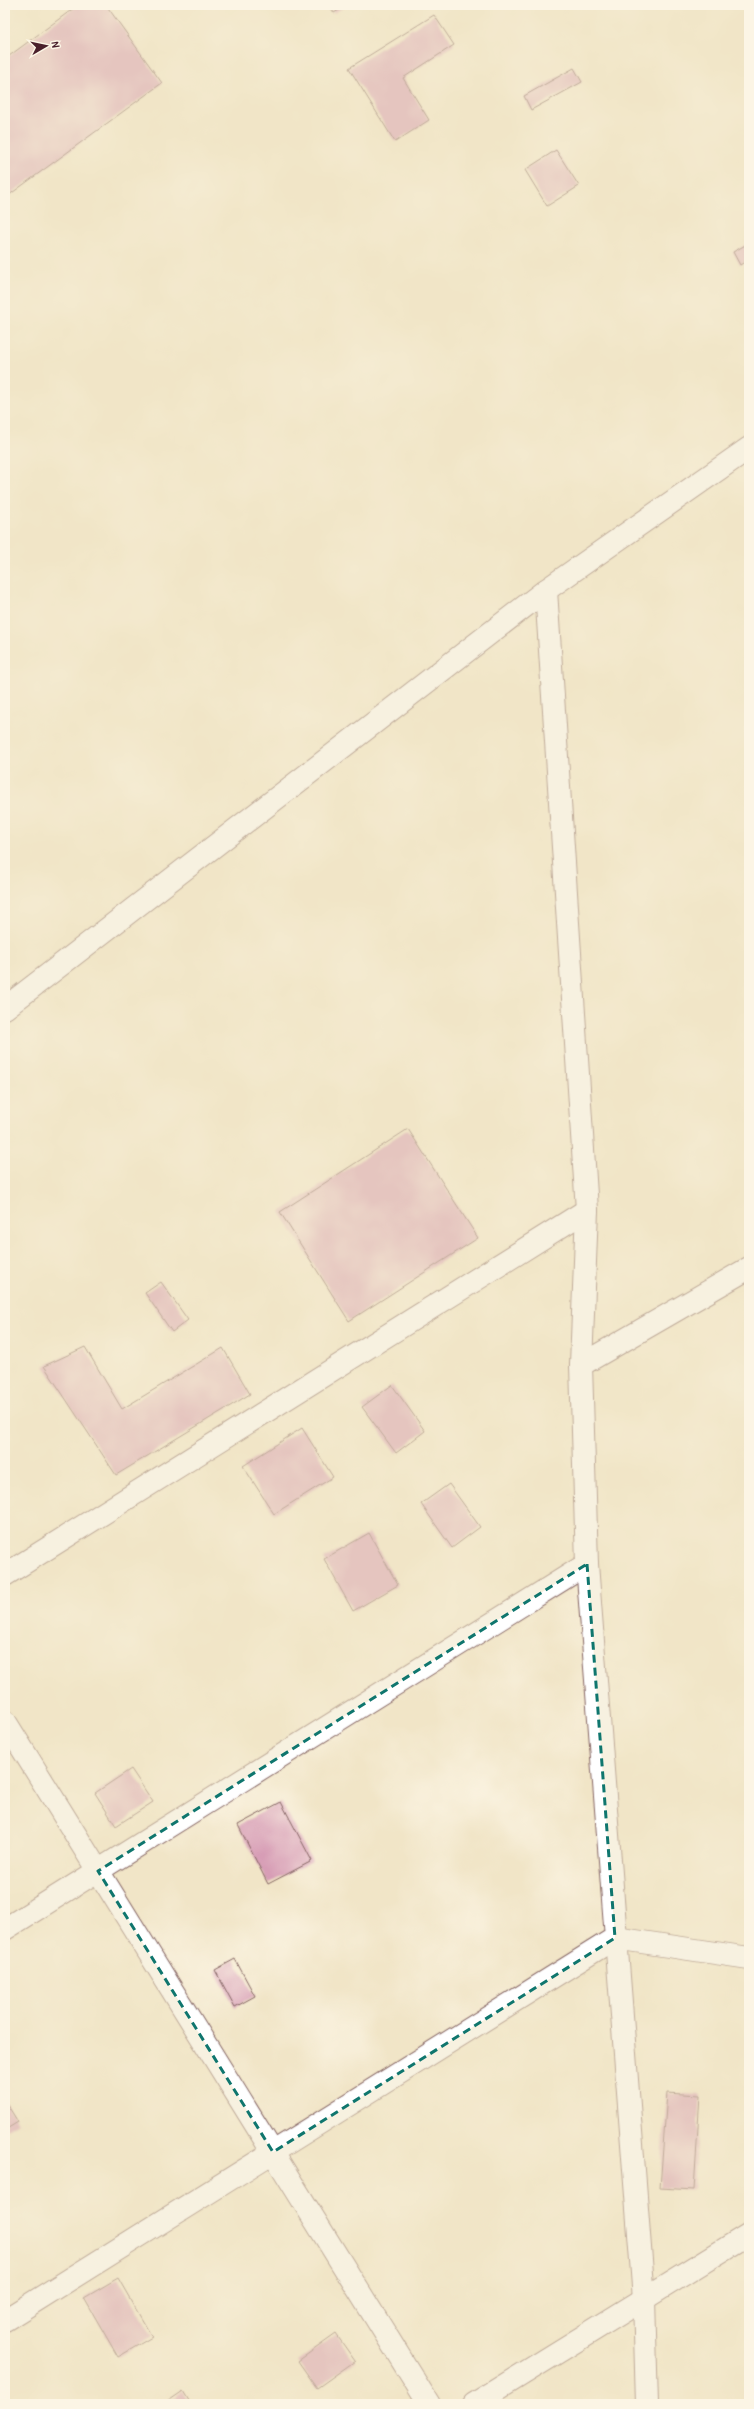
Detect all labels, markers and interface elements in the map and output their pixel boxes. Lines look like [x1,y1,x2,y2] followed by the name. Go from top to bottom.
[26,26,66,66] north arrow
[49,40,63,49] text: N

